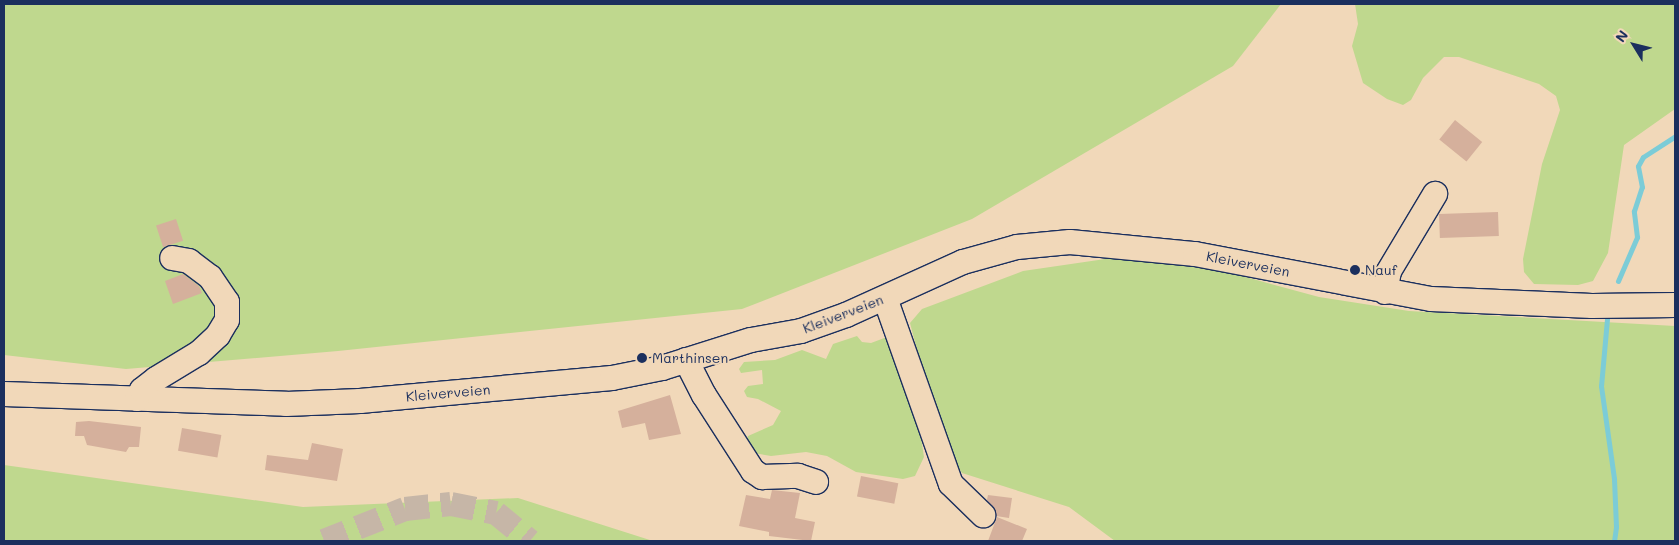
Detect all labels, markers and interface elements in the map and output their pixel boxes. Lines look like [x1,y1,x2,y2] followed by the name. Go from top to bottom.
[1609,20,1659,70] north arrow
[1611,26,1632,46] text: N
[1205,248,1291,280] street label: Kleiverveien
[1365,262,1397,278] place label: Nauf
[1349,264,1361,276] marker: Nauf
[800,291,886,337] street label: Kleiverveien
[652,350,728,366] place label: Marthinsen
[636,352,648,364] marker: Marthinsen
[405,381,491,405] street label: Kleiverveien

